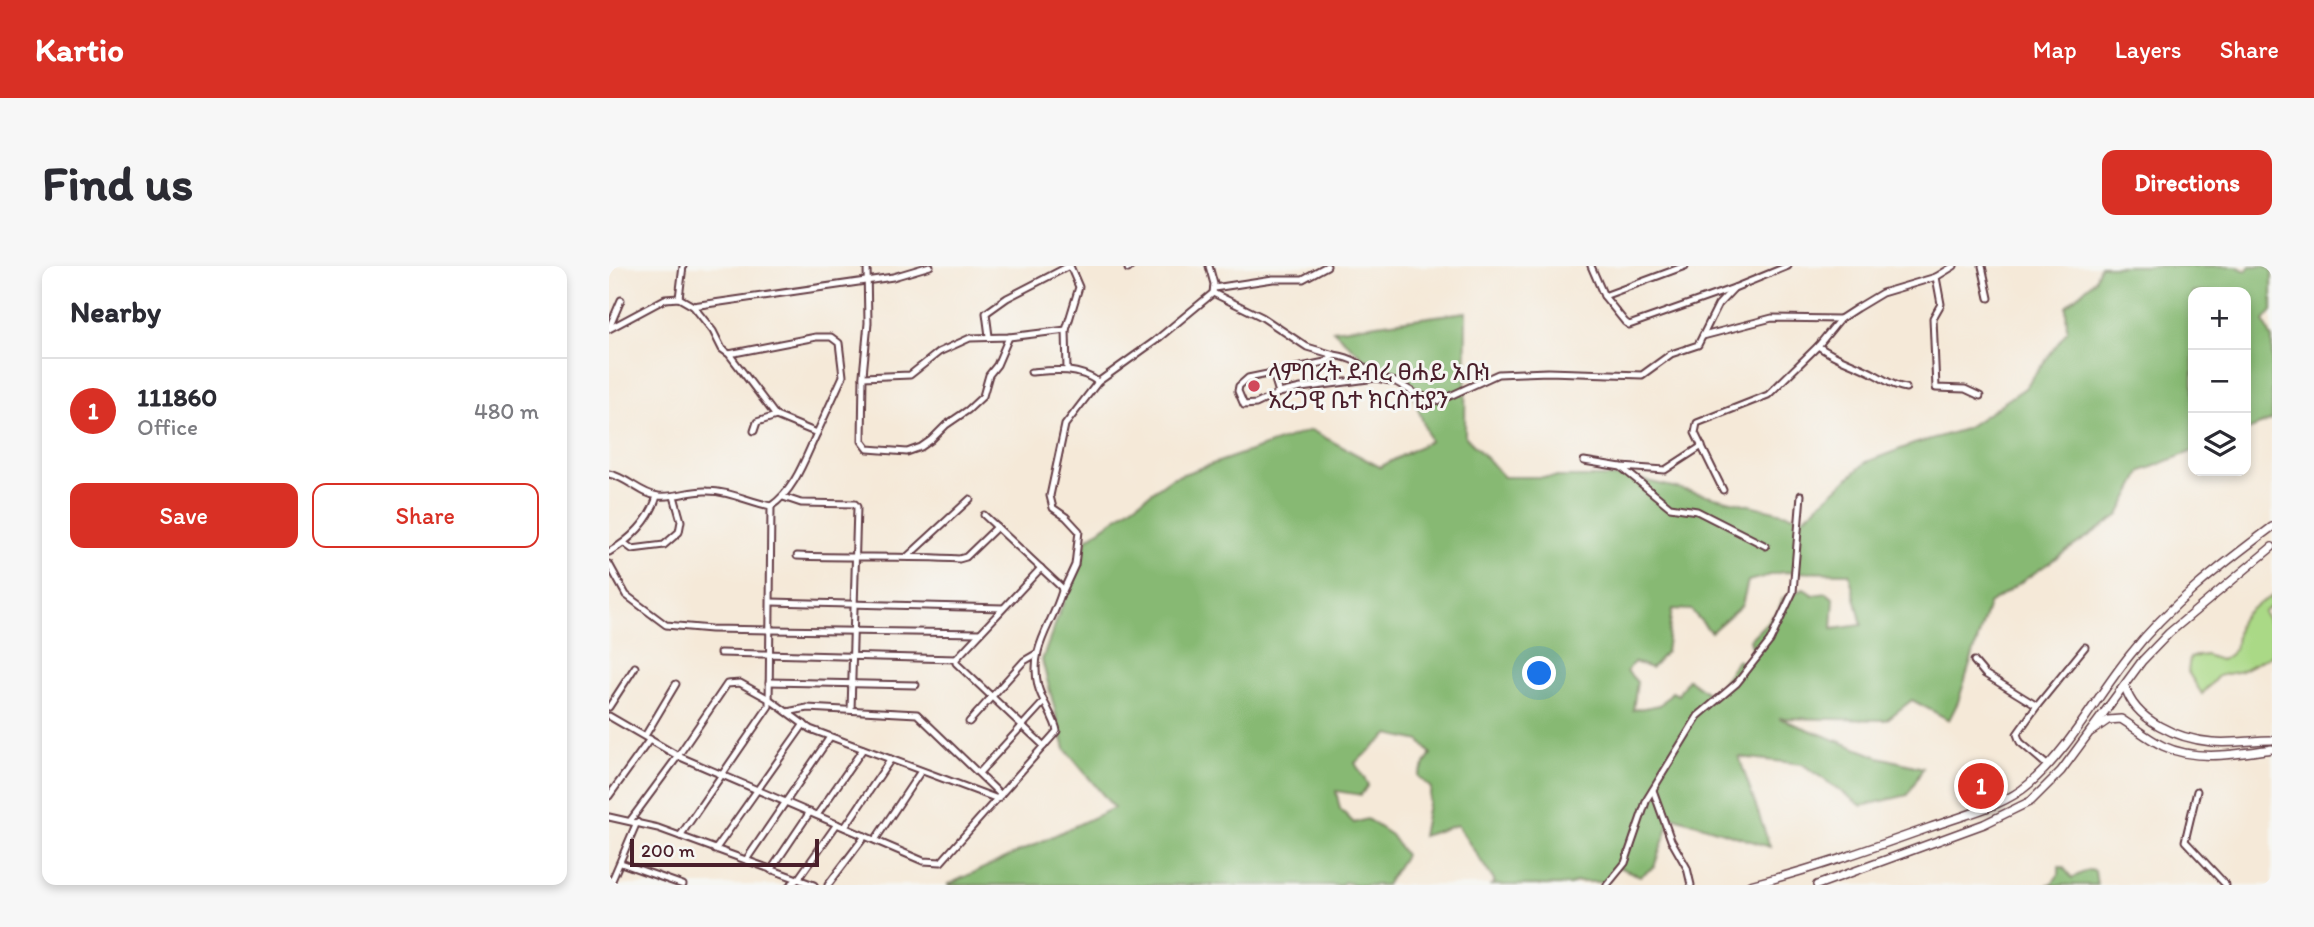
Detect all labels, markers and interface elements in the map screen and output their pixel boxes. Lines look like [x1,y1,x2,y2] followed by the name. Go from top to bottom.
[35,30,124,69] text: Kartio
[2033,35,2077,64] text: Map
[2115,35,2182,64] text: Layers
[2220,35,2279,64] text: Share
[2102,150,2272,215] button: Directions
[42,153,193,212] text: Find us
[2188,287,2251,476] map controls
[2188,287,2251,350] button: +
[70,293,161,330] text: Nearby
[2188,350,2251,413] button: −
[1268,357,1491,414] place label: ላምበረት ደብረ ፀሐይ አቡነ አረጋዊ ቤተ ክርስቲያን
[1246,378,1262,394] marker: ላምበረት ደብረ ፀሐይ አቡነ አረጋዊ ቤተ ክርስቲያን
[137,381,217,413] text: 111860
[88,397,98,425] text: 1
[474,397,539,425] text: 480 m
[137,413,198,441] text: Office
[2188,413,2251,476] button: layers
[70,483,298,548] button: Save
[312,483,539,548] button: Share
[1522,656,1556,690] your location
[1958,760,2004,812] pin: 1
[630,836,819,868] scale bar
[641,839,695,862] text: 200 m

